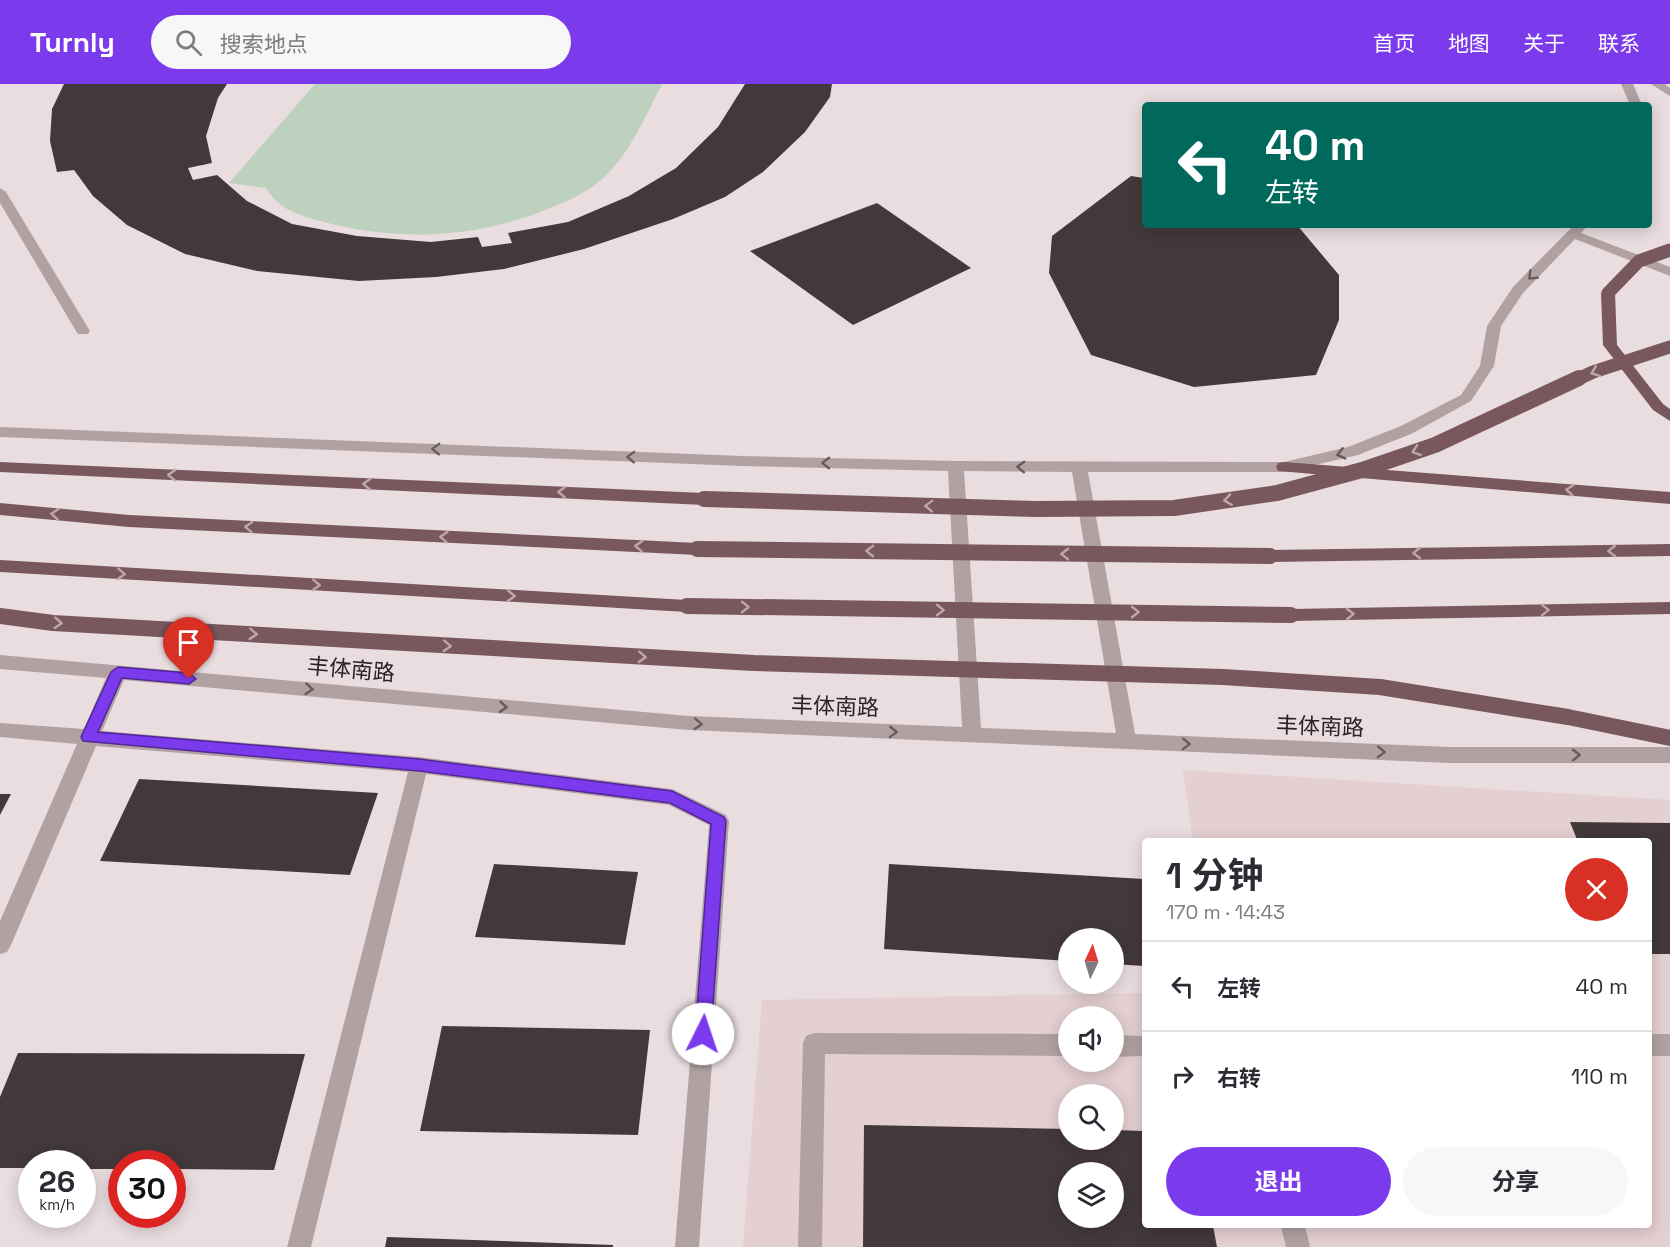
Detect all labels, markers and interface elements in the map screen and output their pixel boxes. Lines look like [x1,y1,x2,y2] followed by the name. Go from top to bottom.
[151,15,571,69] search box
[30,24,115,60] text: Turnly
[172,26,205,59] icon: search
[220,30,308,58] text: 搜索地点
[1373,30,1415,57] text: 首页
[1448,30,1490,57] text: 地图
[1523,30,1565,57] text: 关于
[1598,30,1640,57] text: 联系
[1265,119,1365,172] text: 40 m
[1166,126,1244,204] icon: left
[1265,175,1319,210] text: 左转
[1528,269,1539,280] one-way arrow
[1590,365,1601,377] one-way arrow
[432,443,441,455] one-way arrow
[1412,444,1422,457] one-way arrow
[1337,446,1347,459] one-way arrow
[627,450,636,463] one-way arrow
[821,457,830,469] one-way arrow
[1016,460,1025,473] one-way arrow
[168,468,177,481] one-way arrow
[363,477,372,490] one-way arrow
[1565,484,1574,497] one-way arrow
[558,486,567,499] one-way arrow
[1224,493,1234,506] one-way arrow
[924,500,933,512] one-way arrow
[50,508,59,521] one-way arrow
[245,520,254,533] one-way arrow
[439,530,448,543] one-way arrow
[634,540,643,553] one-way arrow
[865,545,874,557] one-way arrow
[1607,545,1616,557] one-way arrow
[1412,547,1421,560] one-way arrow
[1060,548,1069,560] one-way arrow
[117,567,126,580] one-way arrow
[311,578,320,591] one-way arrow
[506,590,515,603] one-way arrow
[741,601,750,613] one-way arrow
[936,604,945,616] one-way arrow
[1540,604,1549,616] one-way arrow
[1131,606,1140,619] one-way arrow
[1345,607,1354,620] one-way arrow
[54,616,63,629] one-way arrow
[163,617,214,679] pin
[172,626,205,659] icon: arrive
[248,628,257,641] one-way arrow
[443,639,452,652] one-way arrow
[638,650,647,663] one-way arrow
[306,651,396,687] street label: 丰体南路
[305,682,314,695] one-way arrow
[791,690,879,722] street label: 丰体南路
[499,700,508,713] one-way arrow
[1276,710,1364,742] street label: 丰体南路
[693,717,702,730] one-way arrow
[888,726,897,739] one-way arrow
[1181,737,1190,750] one-way arrow
[1376,746,1385,759] one-way arrow
[1571,749,1580,761] one-way arrow
[1166,853,1263,899] text: 1 分钟
[1565,858,1628,921] button: close
[1166,899,1285,925] text: 170 m · 14:43
[1058,928,1124,994] north arrow
[1058,928,1124,1228] map controls
[1166,970,1199,1003] icon: left
[1576,972,1628,1000] text: 40 m
[1217,974,1261,1002] text: 左转
[671,1002,735,1066] position arrow
[1058,1006,1124,1072] button: sound
[1166,1060,1199,1093] icon: right
[1571,1062,1628,1090] text: 110 m
[1217,1064,1261,1092] text: 右转
[1058,1084,1124,1150] button: search
[1166,1147,1391,1216] button: 退出
[1403,1147,1628,1216] button: 分享
[108,1150,186,1228] speed limit sign: 30
[39,1162,75,1201] text: 26
[1058,1162,1124,1228] button: layers
[39,1195,75,1214] text: km/h

